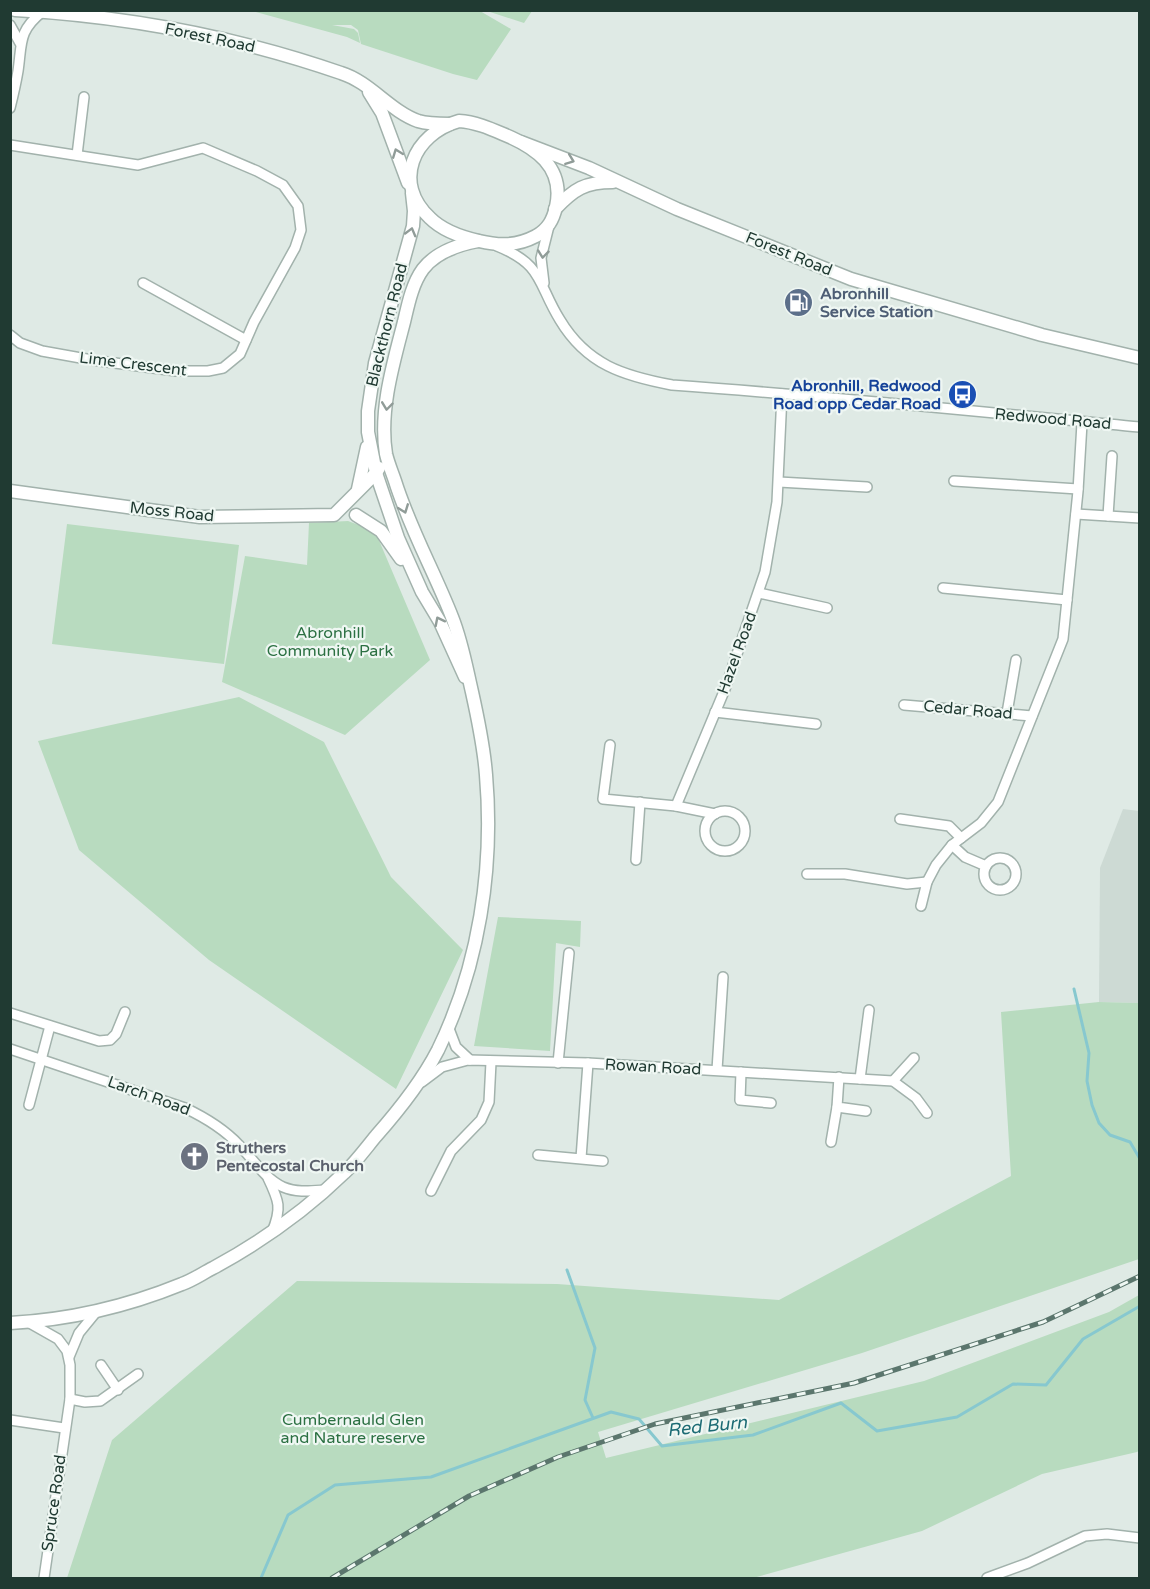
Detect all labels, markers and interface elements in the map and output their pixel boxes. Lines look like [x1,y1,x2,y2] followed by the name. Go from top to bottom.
[163,19,257,57] street label: Forest Road
[392,148,404,159] one-way arrow
[563,153,574,165] one-way arrow
[404,227,416,238] one-way arrow
[743,228,835,280] street label: Forest Road
[537,249,550,258] one-way arrow
[362,261,412,389] street label: Blackthorn Road
[820,284,933,322] place label: Abronhill Service Station
[783,287,815,319] fuel station icon: Abronhill Service Station
[78,347,188,381] street label: Lime Crescent
[773,376,941,414] place label: Abronhill, Redwood Road opp Cedar Road
[946,379,978,411] bus stop icon: Abronhill, Redwood Road opp Cedar Road
[381,401,393,410] one-way arrow
[994,404,1112,434] street label: Redwood Road
[129,498,215,526] street label: Moss Road
[397,504,410,514] one-way arrow
[713,609,761,697] street label: Hazel Road
[435,616,446,627] one-way arrow
[267,623,393,661] park label: Abronhill Community Park
[923,696,1013,724] street label: Cedar Road
[604,1054,702,1080] street label: Rowan Road
[105,1072,193,1120] street label: Larch Road
[216,1138,364,1176] place label: Struthers Pentecostal Church
[179,1141,211,1173] church icon: Struthers Pentecostal Church
[281,1410,425,1448] park label: Cumbernauld Glen and Nature reserve
[666,1411,749,1441] water label: Red Burn
[37,1453,71,1553] street label: Spruce Road

